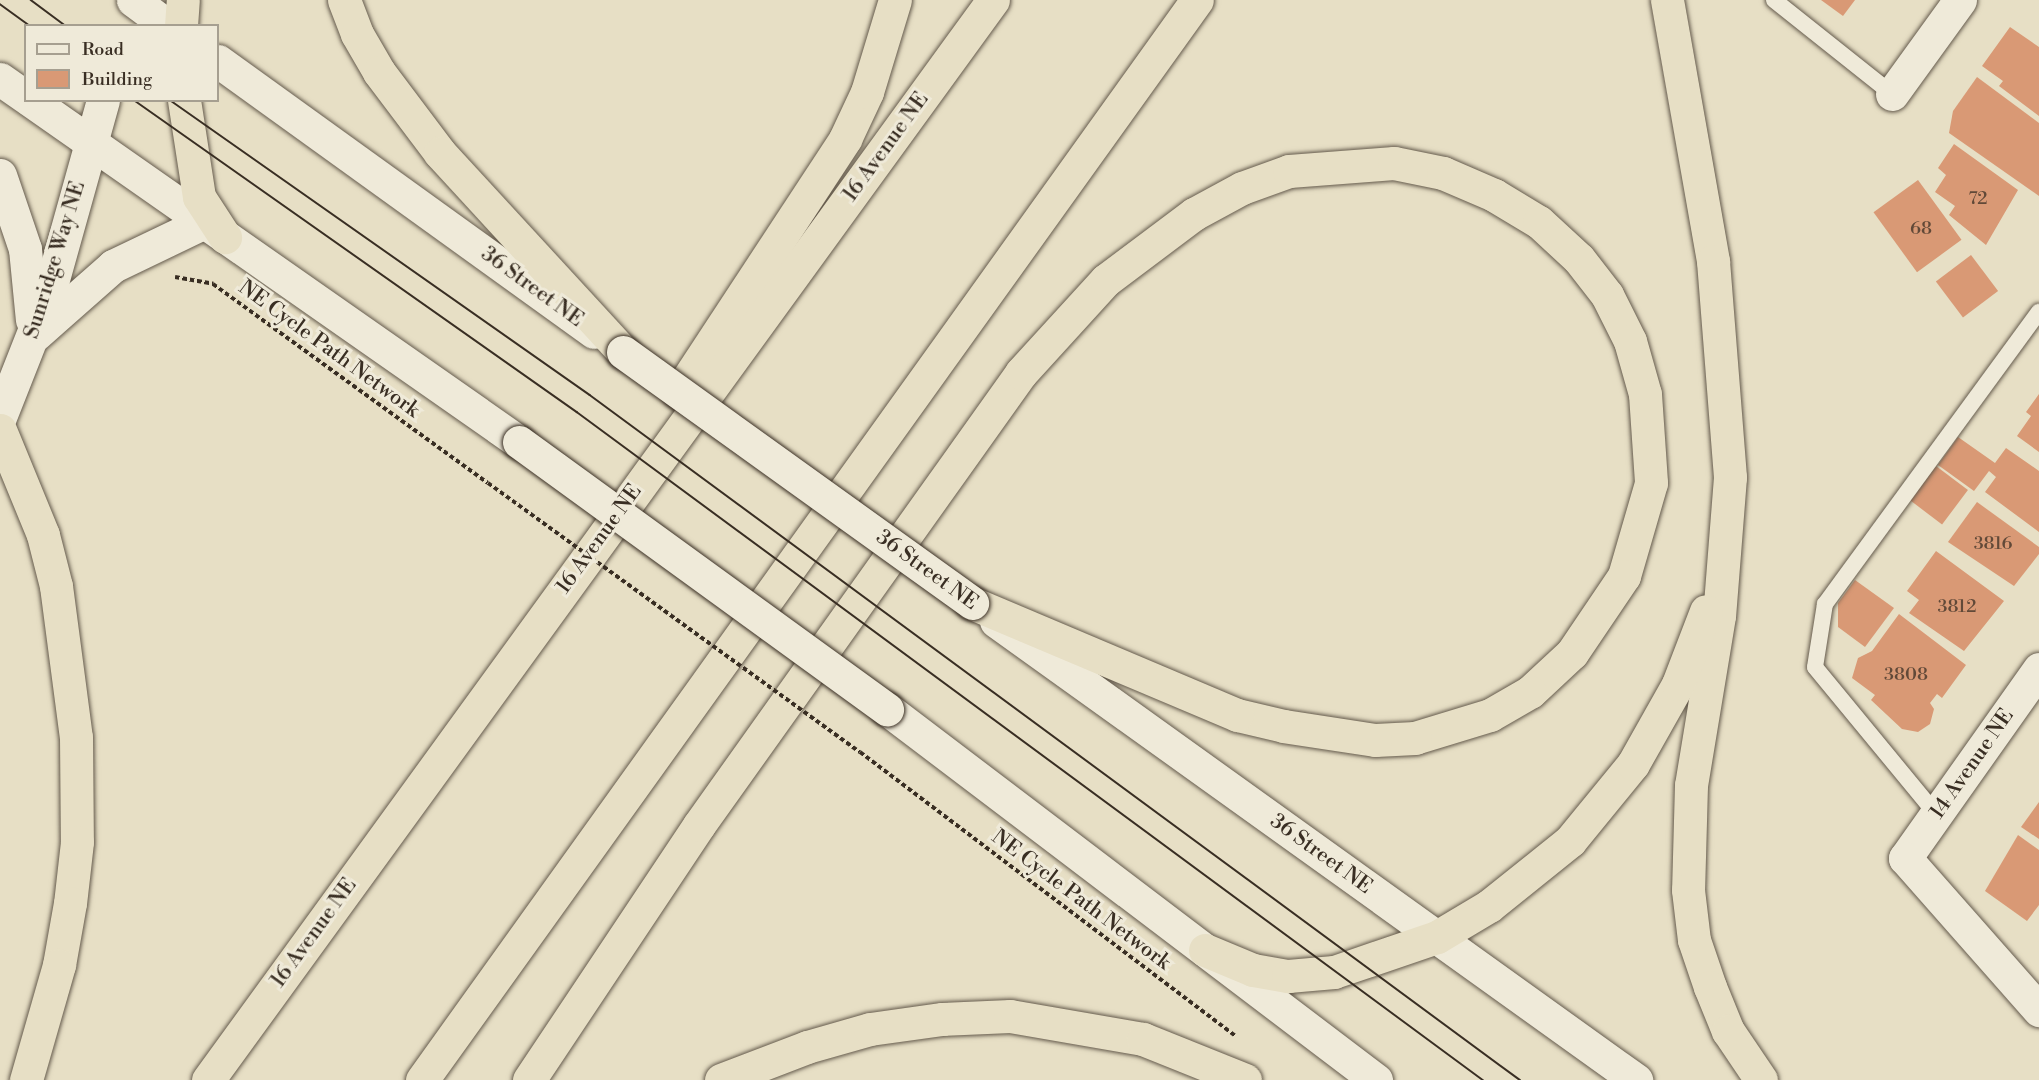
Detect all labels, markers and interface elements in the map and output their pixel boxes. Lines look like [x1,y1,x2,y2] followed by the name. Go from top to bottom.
[24,24,219,102] legend
[82,38,124,61] text: Road
[82,68,152,91] text: Building
[838,87,934,207] street label: 16 Avenue NE
[19,178,91,342] street label: Sunridge Way NE
[1968,188,1988,210] house number: 72
[1910,218,1932,240] house number: 68
[476,241,588,333] street label: 36 Street NE
[234,275,424,423] street label: NE Cycle Path Network
[551,479,647,599] street label: 16 Avenue NE
[871,524,983,616] street label: 36 Street NE
[1974,533,2012,555] house number: 3816
[1938,596,1976,618] house number: 3812
[1884,664,1928,686] house number: 3808
[1925,704,2019,824] street label: 14 Avenue NE
[1265,808,1377,900] street label: 36 Street NE
[987,825,1175,975] street label: NE Cycle Path Network
[266,873,362,993] street label: 16 Avenue NE

